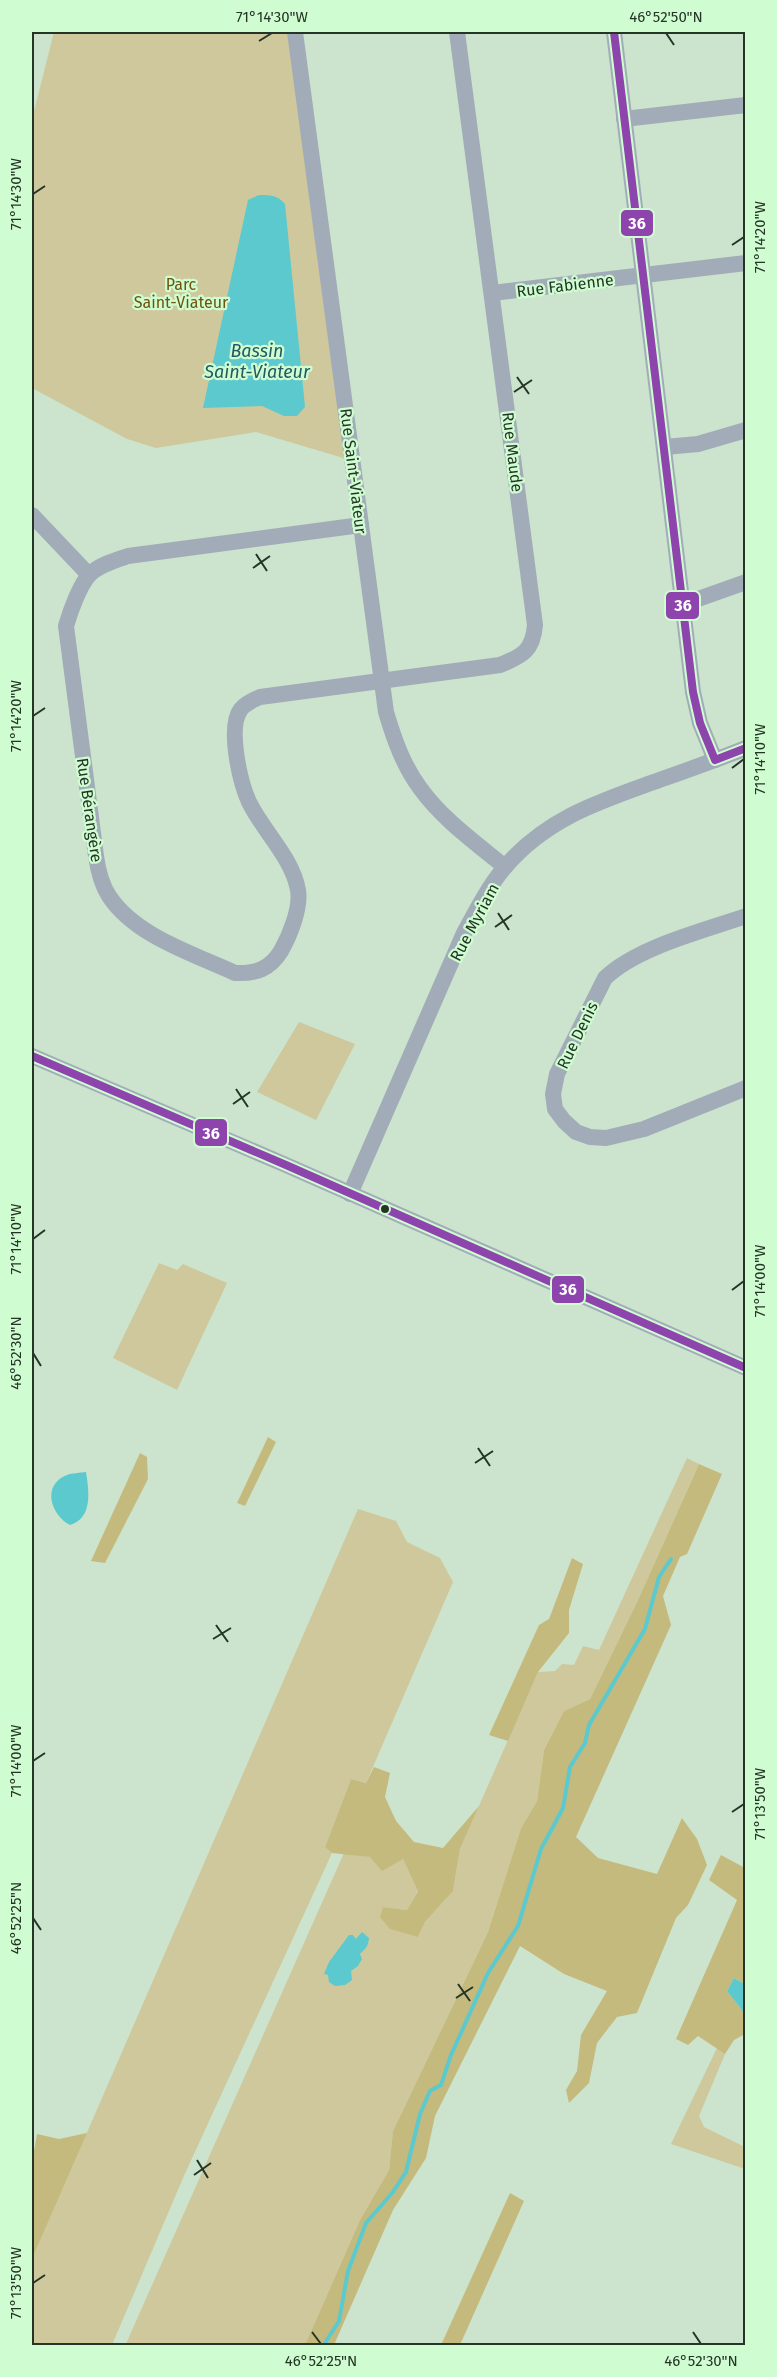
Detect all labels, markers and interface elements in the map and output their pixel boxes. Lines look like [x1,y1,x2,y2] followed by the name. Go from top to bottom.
[236,8,309,26] text: 71°14'30"W
[629,8,703,26] text: 46°52'50"N
[7,157,25,230] text: 71°14'30"W
[751,201,769,273] text: 71°14'20"W
[620,209,654,237] line badge: 36
[627,214,646,233] text: 36
[515,270,615,301] street label: Rue Fabienne
[134,275,229,312] park label: Parc Saint-Viateur
[203,340,311,383] water label: Bassin Saint-Viateur
[336,407,371,536] street label: Rue Saint-Viateur
[498,411,527,493] street label: Rue Maude
[665,591,700,620] line badge: 36
[673,596,692,615] text: 36
[7,680,25,752] text: 71°14'20"W
[751,723,769,794] text: 71°14'10"W
[73,757,106,864] street label: Rue Bérangère
[446,880,503,964] street label: Rue Myriam
[553,999,602,1072] street label: Rue Denis
[194,1118,228,1147] line badge: 36
[201,1124,220,1143] text: 36
[7,1203,25,1274] text: 71°14'10"W
[379,1203,391,1215] unlabelled marker
[751,1244,769,1317] text: 71°14'00"W
[551,1275,585,1304] line badge: 36
[558,1280,577,1299] text: 36
[7,1316,25,1390] text: 46°52'30"N
[7,1724,25,1797] text: 71°14'00"W
[751,1767,769,1840] text: 71°13'50"W
[7,1882,25,1954] text: 46°52'25"N
[7,2246,25,2319] text: 71°13'50"W
[285,2352,357,2370] text: 46°52'25"N
[664,2352,738,2370] text: 46°52'30"N

